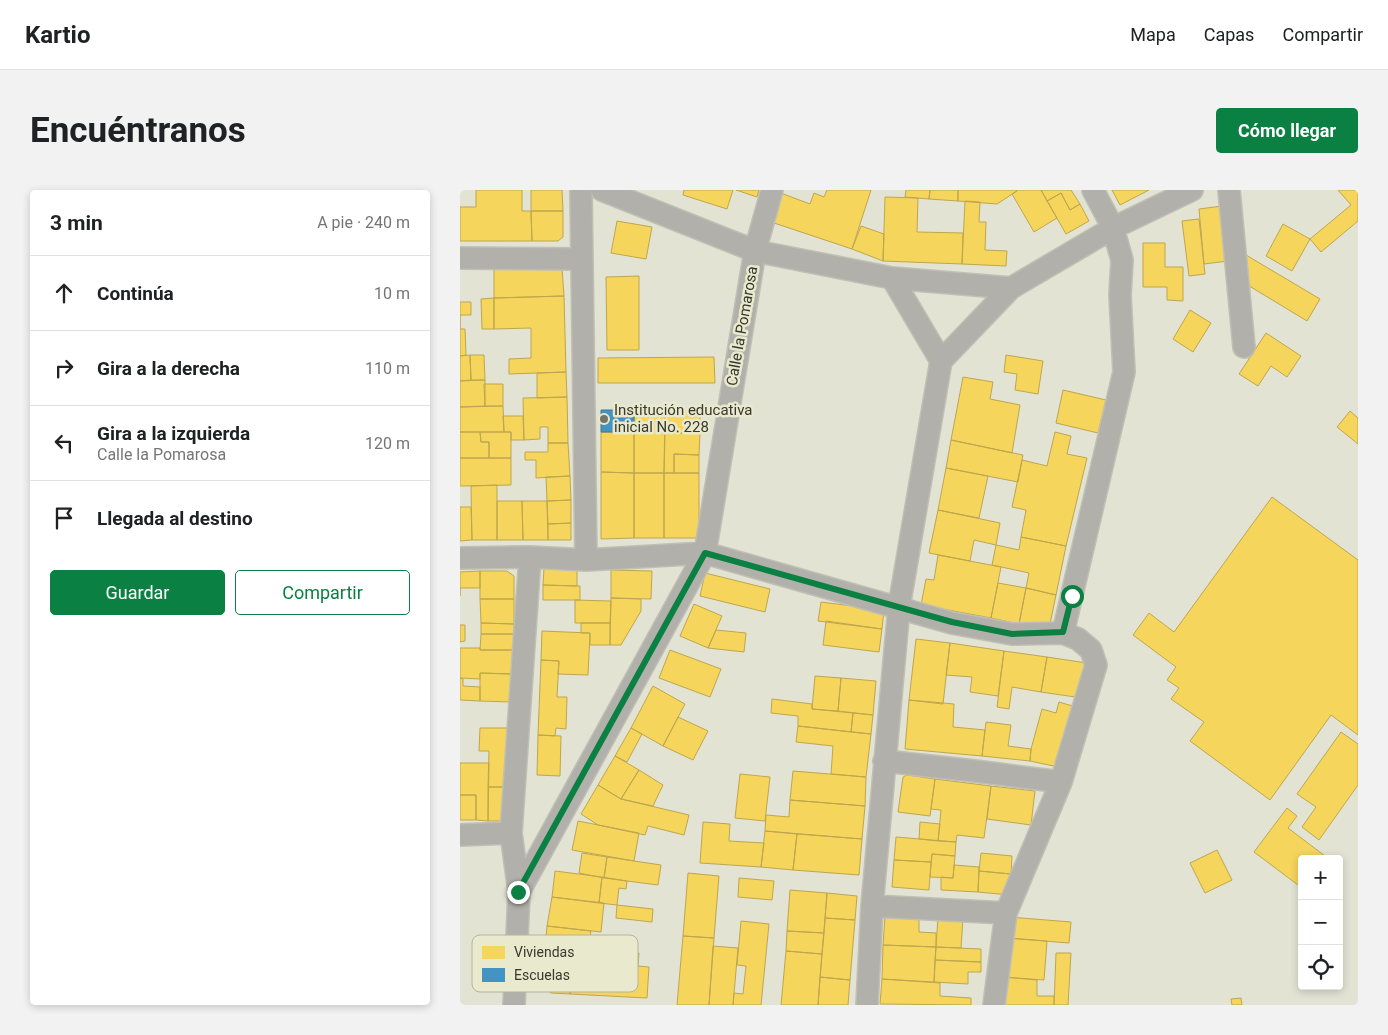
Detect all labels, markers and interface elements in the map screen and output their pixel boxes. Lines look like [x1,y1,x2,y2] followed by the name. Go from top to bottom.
[25,21,91,49] text: Kartio
[1130,24,1176,45] text: Mapa
[1204,24,1254,45] text: Capas
[1282,24,1363,45] text: Compartir
[1216,108,1358,153] button: Cómo llegar
[30,110,246,151] text: Encuéntranos
[50,211,103,235] text: 3 min
[317,213,410,232] text: A pie · 240 m
[723,265,761,387] street label: Calle la Pomarosa
[50,279,78,307] icon: ahead
[97,282,174,305] text: Continúa
[374,284,410,303] text: 10 m
[50,354,78,382] icon: right
[97,357,240,380] text: Gira a la derecha
[365,359,410,378] text: 110 m
[614,401,752,436] place label: Institución educativa inicial No. 228
[598,413,610,425] marker: Institución educativa inicial No. 228
[97,422,250,445] text: Gira a la izquierda
[50,429,78,457] icon: left
[365,434,410,453] text: 120 m
[97,445,226,464] text: Calle la Pomarosa
[50,504,78,532] icon: arrive
[97,507,253,530] text: Llegada al destino
[50,570,225,615] button: Guardar
[235,570,410,615] button: Compartir
[1061,585,1084,608] route start
[1298,855,1343,990] map controls
[1298,855,1343,900] button: +
[507,881,530,904] route end
[1298,900,1343,945] button: −
[472,935,638,992] legend
[514,944,574,960] text: Viviendas
[1298,945,1343,990] button: locate
[514,967,570,983] text: Escuelas

